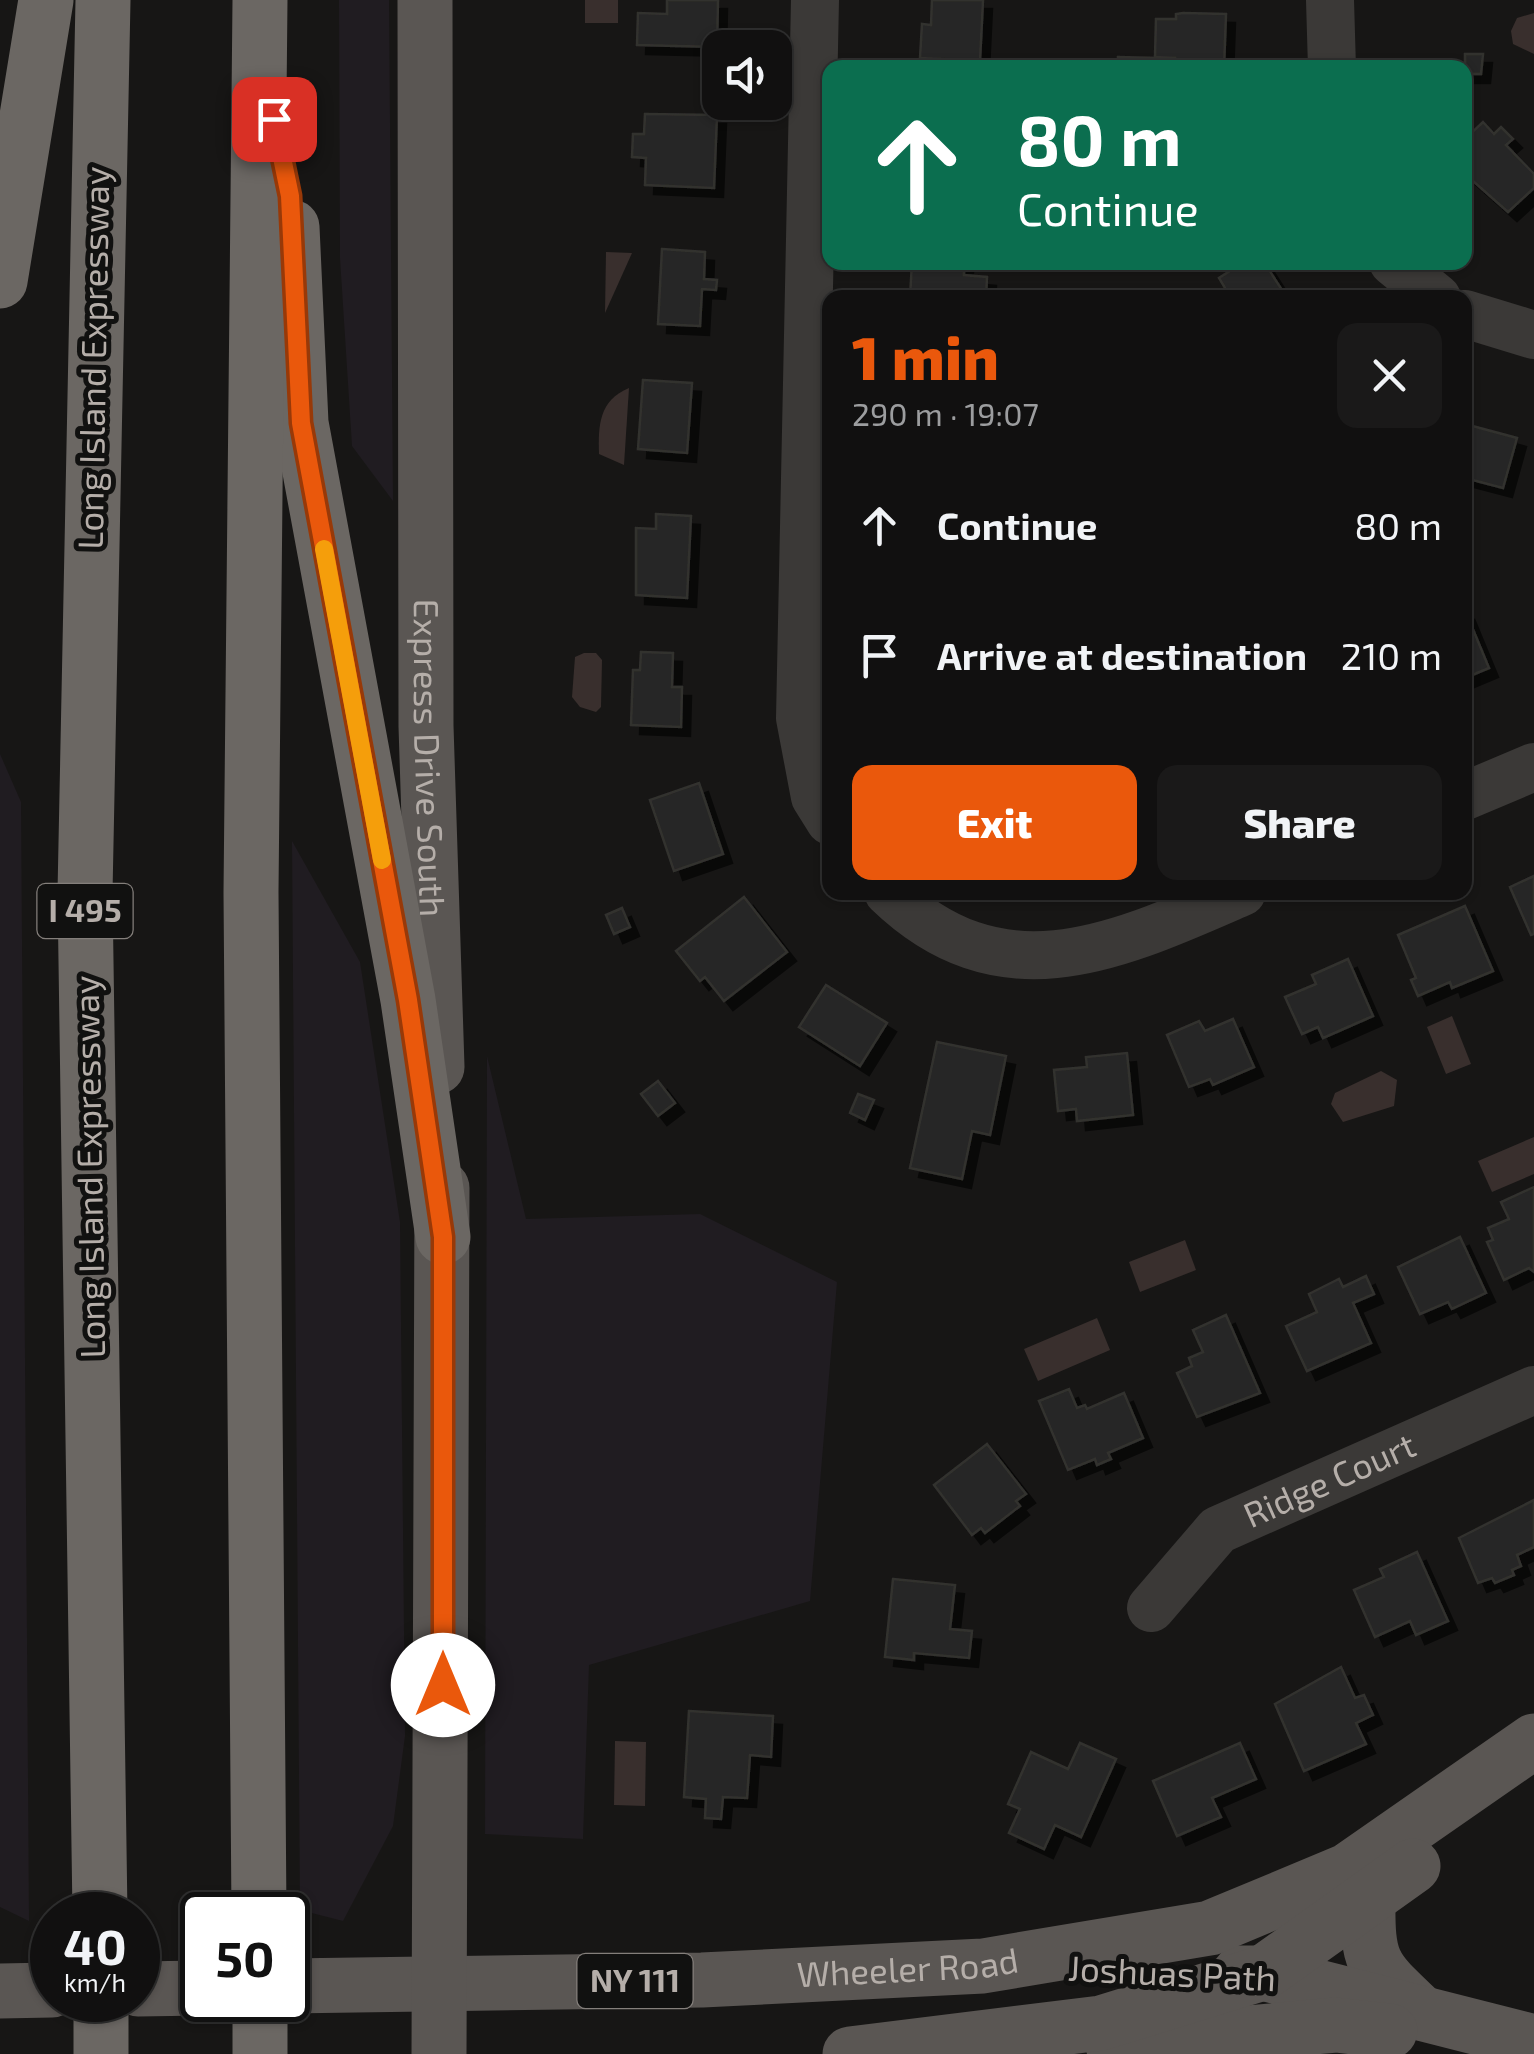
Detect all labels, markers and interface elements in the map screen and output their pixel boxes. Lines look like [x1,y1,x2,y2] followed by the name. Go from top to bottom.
[702,30,792,120] map controls
[702,30,792,120] button: sound
[232,77,317,162] pin
[247,92,302,147] icon: arrive
[1017,96,1182,180] text: 80 m
[852,100,982,230] icon: ahead
[68,166,116,550] street label: Long Island Expressway
[1017,181,1199,235] text: Continue
[852,320,999,392] text: 1 min
[1337,323,1442,428] button: close
[852,394,1039,432] text: 290 m · 19:07
[852,498,907,553] icon: ahead
[937,502,1097,548] text: Continue
[1354,502,1442,548] text: 80 m
[407,599,455,918] street label: Express Drive South
[852,628,907,683] icon: arrive
[937,632,1307,678] text: Arrive at destination
[1341,632,1442,678] text: 210 m
[852,765,1137,880] button: Exit
[1157,765,1442,880] button: Share
[38,884,132,938] road number: I 495
[64,975,112,1359] street label: Long Island Expressway
[1236,1422,1421,1535] street label: Ridge Court
[391,1633,495,1737] position arrow
[180,1892,310,2022] speed limit sign: 50
[63,1915,127,1975] text: 40
[796,1937,1021,1994] street label: Wheeler Road
[1067,1946,1277,1998] street label: Joshuas Path
[578,1954,692,2008] road number: NY 111
[64,1967,126,1997] text: km/h

